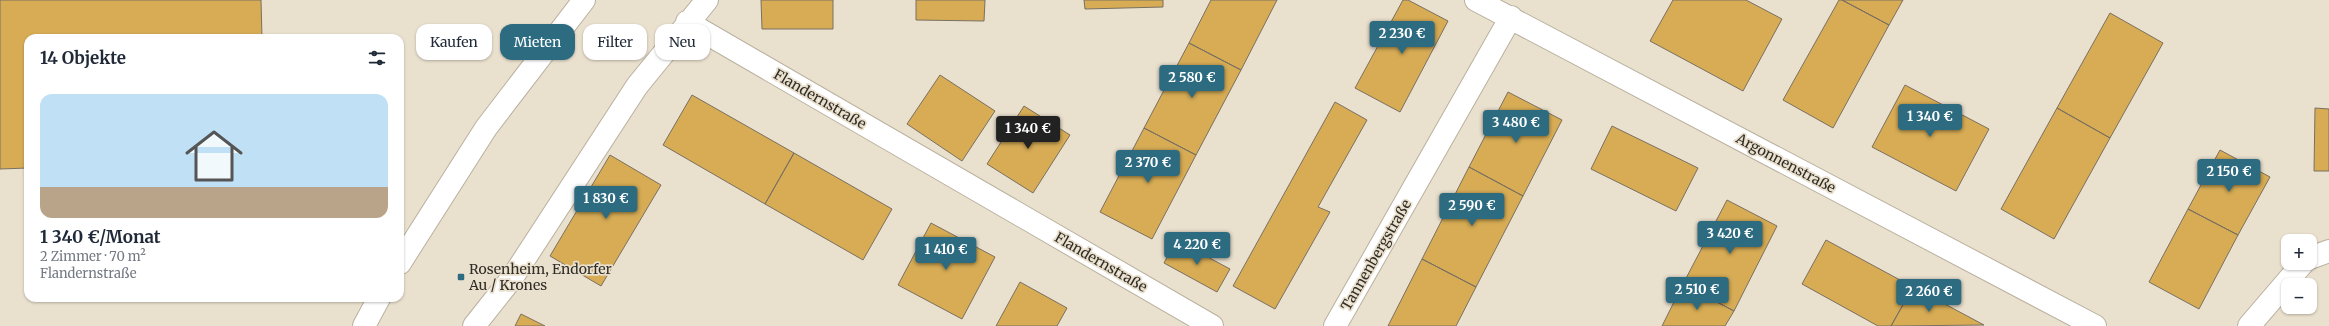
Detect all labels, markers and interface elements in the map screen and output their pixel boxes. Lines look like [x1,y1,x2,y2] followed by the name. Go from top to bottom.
[1365,21,1439,55] pin: 2 230 €
[416,24,492,60] chip: Kaufen
[500,24,575,60] chip: Mieten
[583,24,647,60] chip: Filter
[655,24,710,60] chip: Neu
[1379,25,1425,42] text: 2 230 €
[40,47,126,69] text: 14 Objekte
[366,47,388,69] icon: filters
[771,65,869,133] street label: Flandernstraße
[1155,65,1229,99] pin: 2 580 €
[1168,69,1216,86] text: 2 580 €
[1893,104,1967,138] pin: 1 340 €
[1907,108,1953,125] text: 1 340 €
[1479,110,1553,144] pin: 3 480 €
[1492,114,1540,131] text: 3 480 €
[991,116,1065,150] pin: 1 340 €
[178,120,250,192] icon: home
[1005,120,1051,137] text: 1 340 €
[1732,129,1839,197] street label: Argonnenstraße
[1111,150,1185,184] pin: 2 370 €
[1125,154,1171,171] text: 2 370 €
[2192,159,2266,193] pin: 2 150 €
[2206,163,2252,180] text: 2 150 €
[569,186,643,220] pin: 1 830 €
[583,190,629,207] text: 1 830 €
[1435,193,1509,227] pin: 2 590 €
[1337,196,1415,314] street label: Tannenbergstraße
[1448,197,1496,214] text: 2 590 €
[1693,221,1767,255] pin: 3 420 €
[1706,225,1754,242] text: 3 420 €
[40,226,161,248] text: 1 340 €/Monat
[1052,228,1150,296] street label: Flandernstraße
[1160,232,1234,266] pin: 4 220 €
[2281,234,2317,314] map controls
[2281,234,2317,270] button: +
[1173,236,1221,253] text: 4 220 €
[909,237,983,271] pin: 1 410 €
[924,241,968,258] text: 1 410 €
[40,248,146,265] text: 2 Zimmer · 70 m²
[468,260,612,294] place label: Rosenheim, Endorfer Au / Krones
[40,265,136,282] text: Flandernstraße
[456,272,466,282] marker: Rosenheim, Endorfer Au / Krones
[1660,277,1734,311] pin: 2 510 €
[2281,278,2317,314] button: −
[1892,279,1966,313] pin: 2 260 €
[1675,281,1719,298] text: 2 510 €
[1905,283,1953,300] text: 2 260 €

